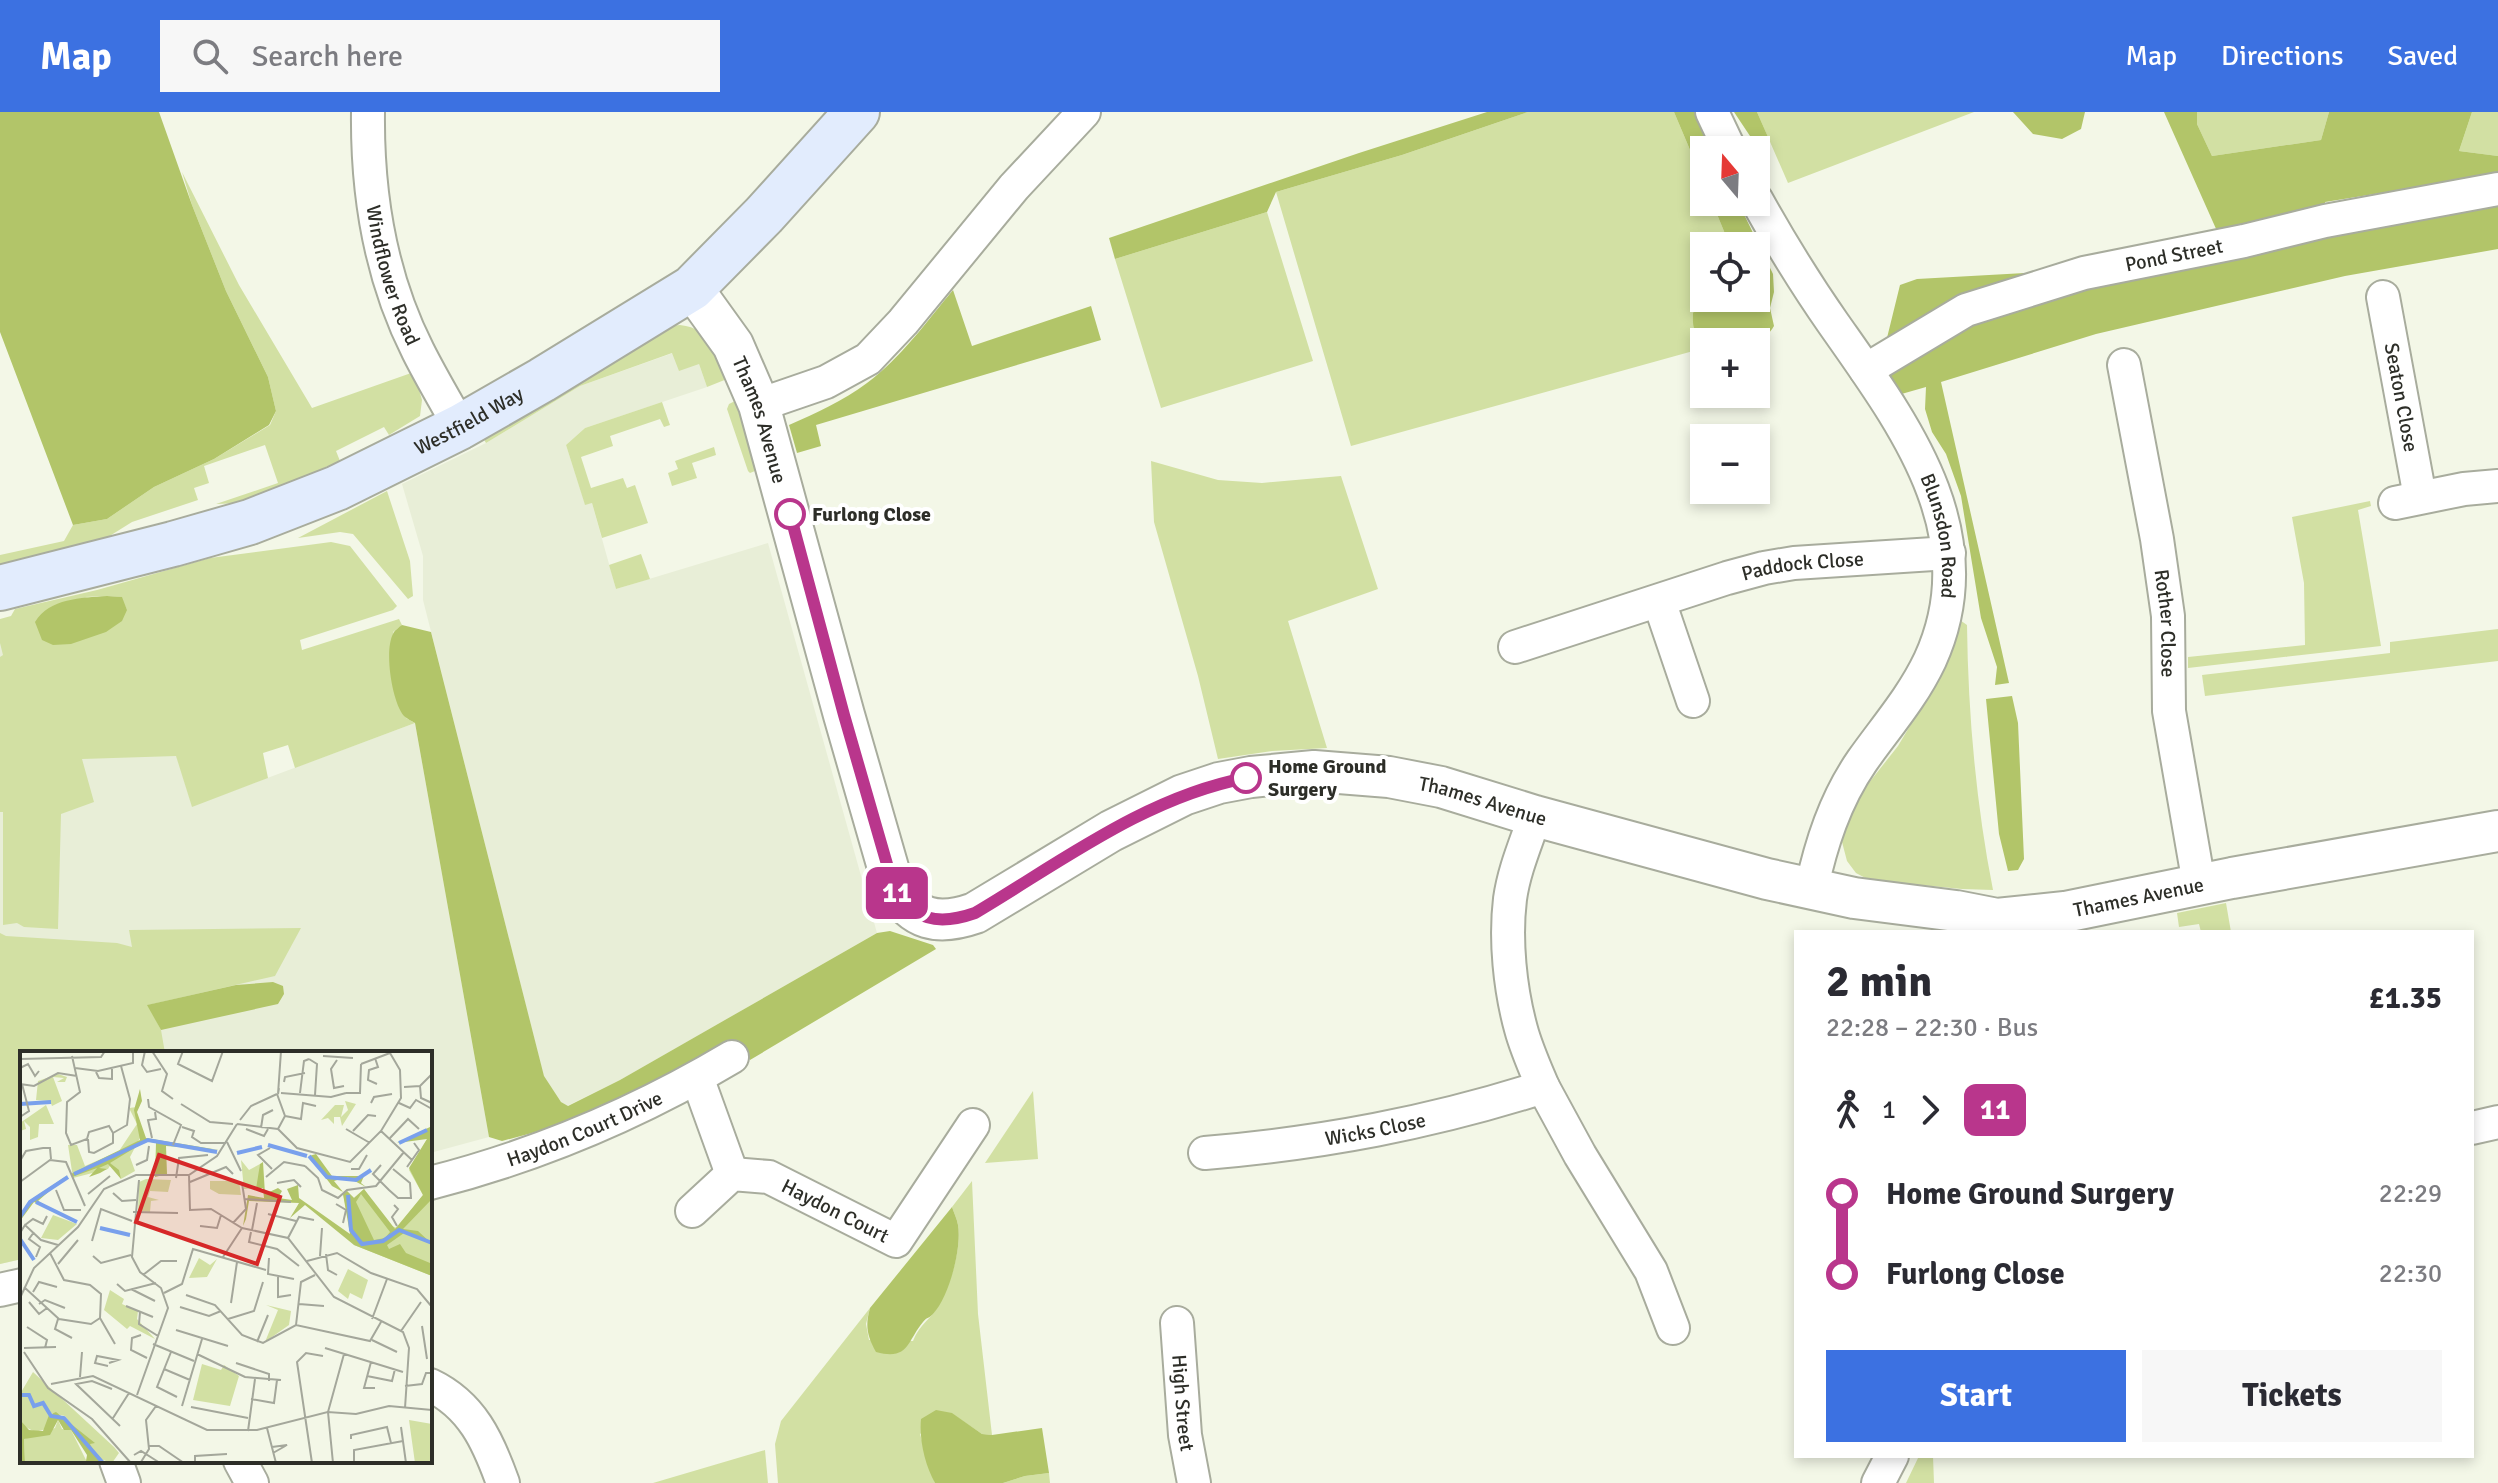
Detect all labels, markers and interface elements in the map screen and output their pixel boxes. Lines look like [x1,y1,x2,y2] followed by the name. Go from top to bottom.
[160,20,720,92] search box
[40,33,112,80] text: Map
[188,34,232,78] icon: search
[252,38,403,75] text: Search here
[2125,39,2177,73] text: Map
[2221,39,2343,73] text: Directions
[2387,39,2458,73] text: Saved
[1690,136,1770,216] north arrow
[1690,136,1770,504] map controls
[361,203,425,349] street label: Windflower Road
[1690,232,1770,312] button: locate
[2123,234,2225,277] street label: Pond Street
[1690,328,1770,408] button: +
[2379,341,2423,454] street label: Seaton Close
[726,353,792,486] street label: Thames Avenue
[410,381,528,461] street label: Westfield Way
[1690,424,1770,504] button: −
[1915,470,1961,600] street label: Blunsdon Road
[775,499,805,529] marker: Furlong Close
[812,502,931,527] place label: Furlong Close
[1739,547,1865,587] street label: Paddock Close
[2148,568,2181,678] street label: Rother Close
[1268,754,1387,802] place label: Home Ground Surgery
[1231,763,1261,793] marker: Home Ground Surgery
[1417,771,1550,832] street label: Thames Avenue
[861,867,933,919] line badge: 11
[2071,872,2206,923] street label: Thames Avenue
[882,876,912,910] text: 11
[1826,955,1932,1009] text: 2 min
[2369,980,2442,1017] text: £1.35
[1826,1012,2038,1044] text: 22:28 – 22:30 · Bus
[20,1051,432,1463] inset map
[504,1085,667,1172] street label: Haydon Court Drive
[1826,1088,1870,1132] icon: walk
[1908,1088,1952,1132] icon: forward
[1980,1093,2010,1127] text: 11
[1882,1094,1896,1126] text: 1
[1323,1108,1428,1151] street label: Wicks Close
[777,1173,893,1248] street label: Haydon Court
[1886,1176,2174,1213] text: Home Ground Surgery
[2379,1178,2442,1210] text: 22:29
[1886,1256,2065,1293] text: Furlong Close
[2379,1258,2442,1290] text: 22:30
[1826,1350,2126,1442] button: Start
[2142,1350,2442,1442] button: Tickets
[1166,1354,1200,1453] street label: High Street

